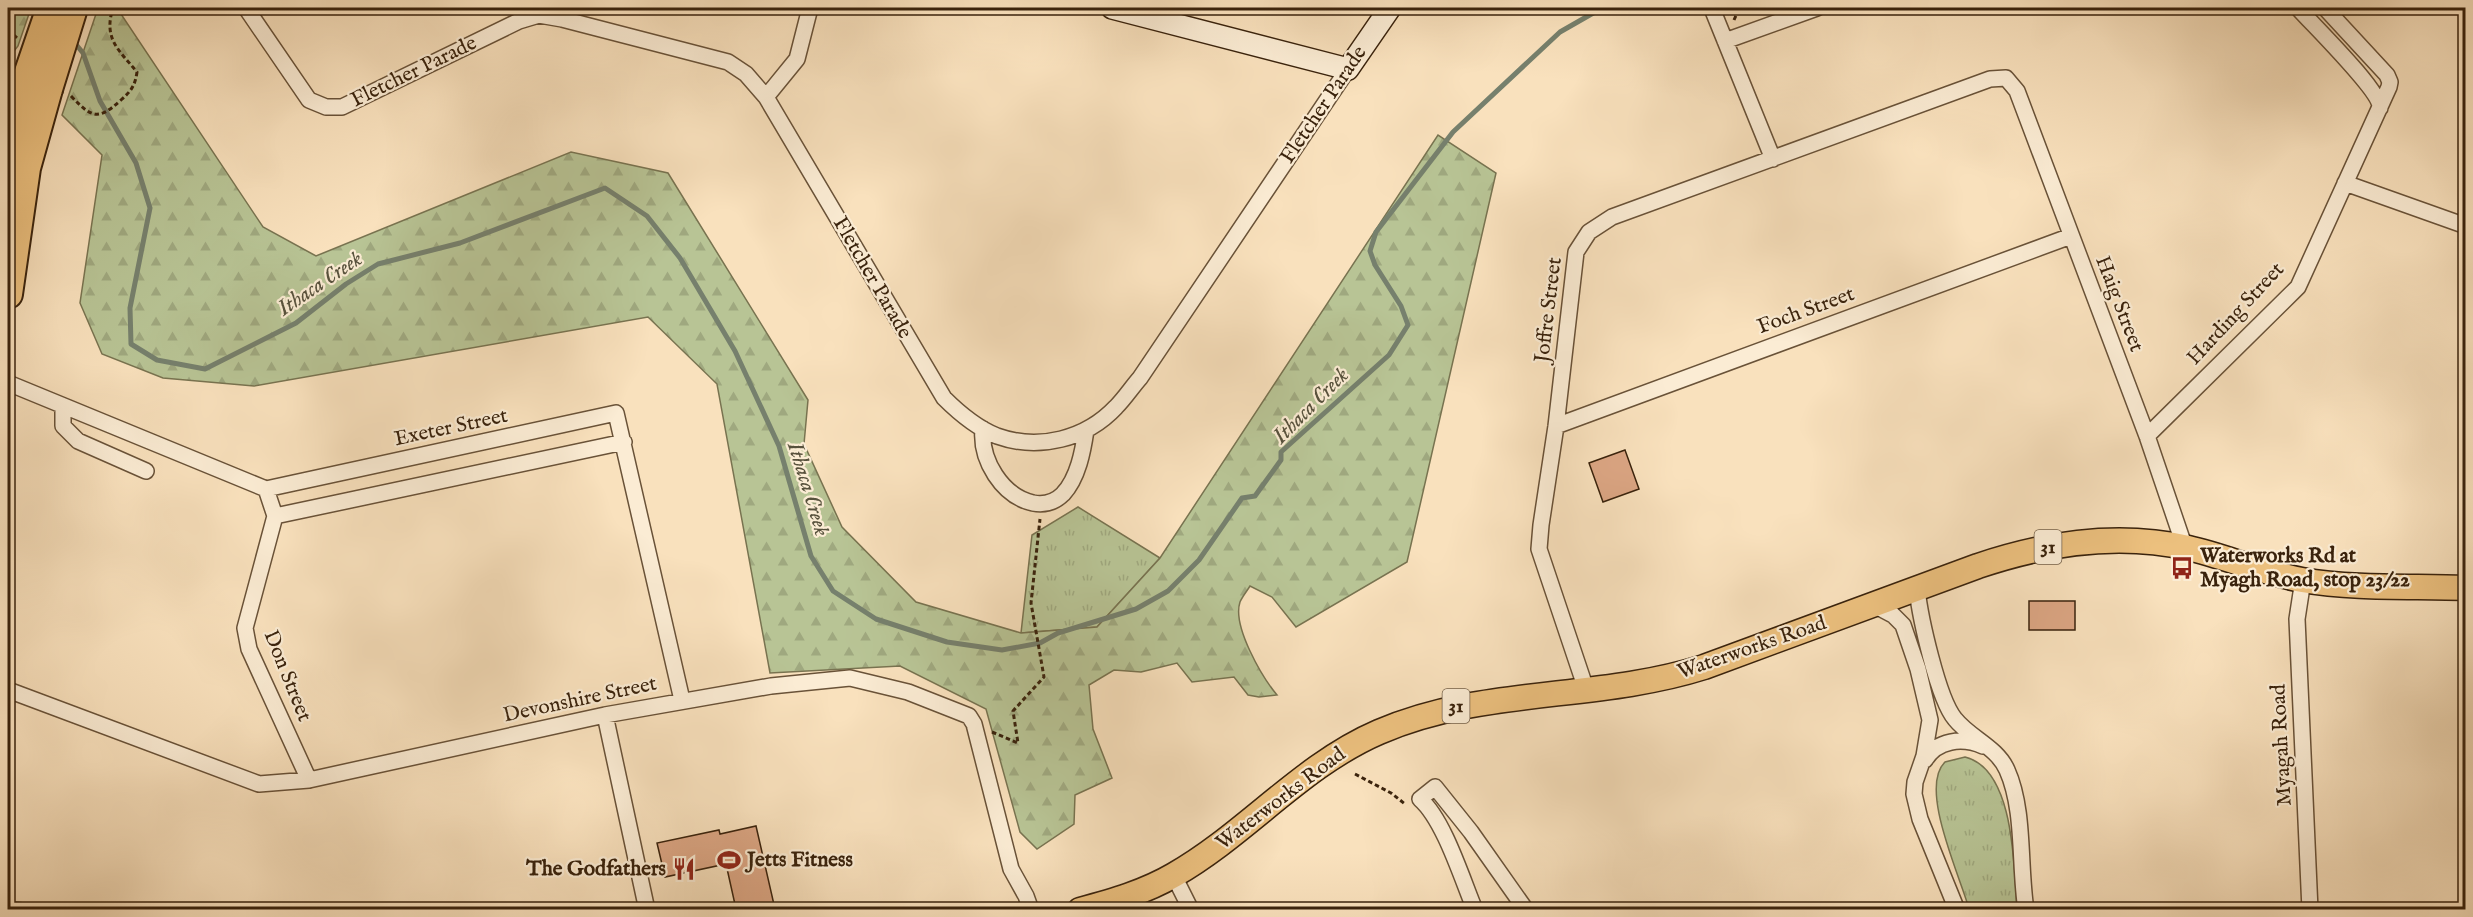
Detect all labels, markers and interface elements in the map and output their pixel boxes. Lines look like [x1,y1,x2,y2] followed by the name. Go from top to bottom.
[347,30,482,114] street label: Fletcher Parade
[1275,41,1374,169] street label: Fletcher Parade
[826,212,918,344] street label: Fletcher Parade
[271,245,368,323] water label: Ithaca Creek
[2088,252,2150,356] street label: Haig Street
[1529,256,1569,366] street label: Joffre Street
[2181,257,2291,371] street label: Harding Street
[1754,281,1858,341] street label: Foch Street
[1266,362,1355,451] water label: Ithaca Creek
[392,403,510,453] street label: Exeter Street
[780,438,836,540] water label: Ithaca Creek
[2034,530,2062,564] road number: 31
[2199,543,2410,594] place label: Waterworks Rd at Myagh Road, stop 23/22
[2169,555,2195,581] bus stop icon: Waterworks Rd at Myagh Road, stop 23/22
[1674,610,1831,686] street label: Waterworks Road
[256,626,318,726] street label: Don Street
[501,671,659,729] street label: Devonshire Street
[2265,682,2299,807] street label: Myagah Road
[1442,689,1470,723] road number: 31
[1211,741,1352,857] street label: Waterworks Road
[716,847,742,873] sports icon: Jetts Fitness
[744,847,853,874] place label: Jetts Fitness
[525,856,666,883] place label: The Godfathers
[671,856,697,882] restaurant icon: The Godfathers

